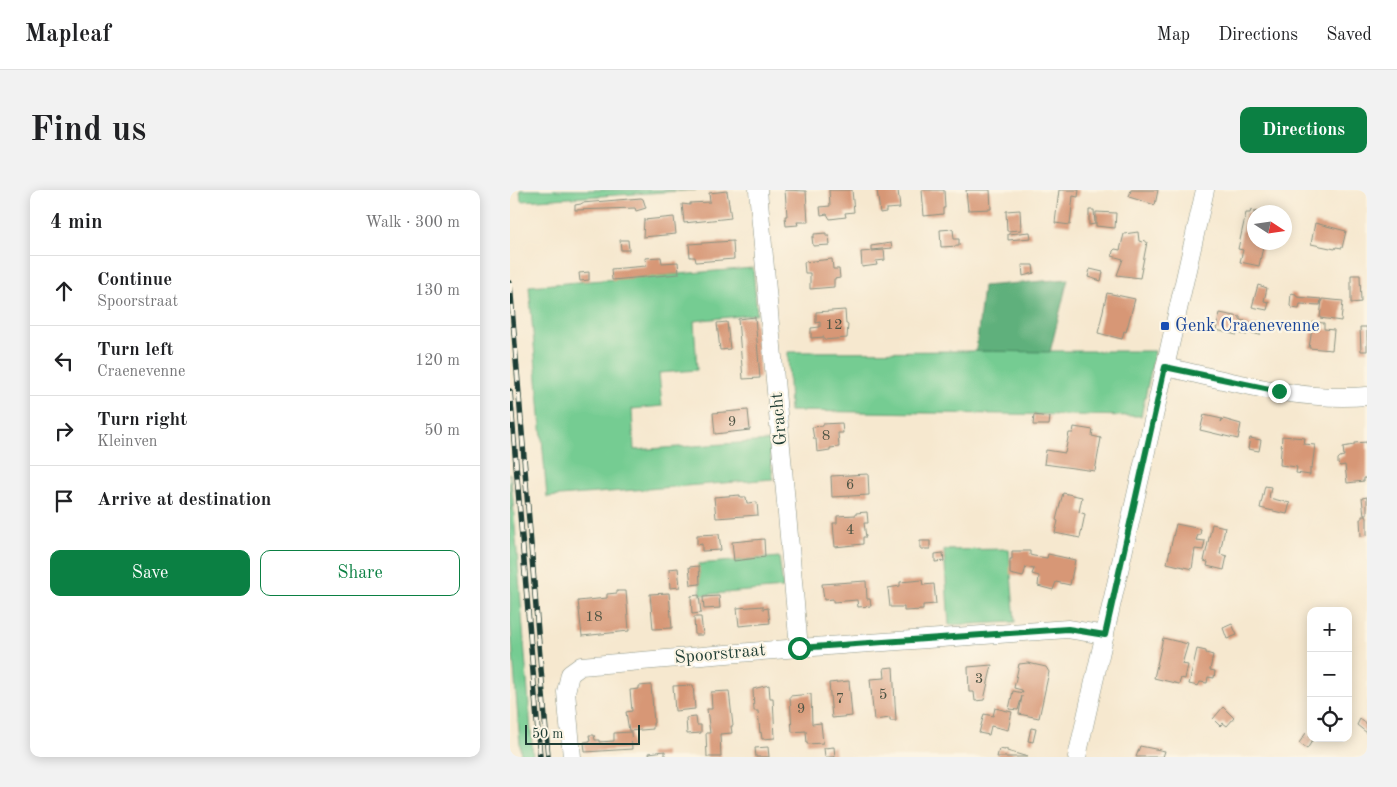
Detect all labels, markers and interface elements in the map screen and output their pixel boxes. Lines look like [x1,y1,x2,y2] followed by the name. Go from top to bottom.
[25,23,111,47] text: Mapleaf
[1157,26,1190,44] text: Map
[1218,26,1298,44] text: Directions
[1326,26,1372,44] text: Saved
[1240,107,1367,153] button: Directions
[30,113,146,148] text: Find us
[1247,205,1292,250] north arrow
[50,212,103,233] text: 4 min
[365,215,460,231] text: Walk · 300 m
[97,271,172,290] text: Continue
[50,277,78,305] icon: ahead
[415,283,460,299] text: 130 m
[97,294,178,310] text: Spoorstraat
[1175,317,1320,335] place label: Genk Craenevenne
[825,318,843,333] house number: 12
[1159,320,1171,332] marker: Genk Craenevenne
[97,341,174,360] text: Turn left
[50,347,78,375] icon: left
[415,353,460,369] text: 120 m
[97,364,185,380] text: Craenevenne
[1268,380,1291,403] route end
[768,392,790,446] street label: Gracht
[97,411,187,430] text: Turn right
[728,415,736,430] house number: 9
[50,417,78,445] icon: right
[424,423,460,439] text: 50 m
[822,429,830,444] house number: 8
[97,434,157,450] text: Kleinven
[846,478,854,493] house number: 6
[50,487,78,515] icon: arrive
[97,491,271,510] text: Arrive at destination
[846,523,854,538] house number: 4
[50,550,250,596] button: Save
[260,550,460,596] button: Share
[1307,607,1352,742] map controls
[1307,607,1352,652] button: +
[585,610,603,625] house number: 18
[788,637,811,660] route start
[674,641,766,667] street label: Spoorstraat
[1307,652,1352,697] button: −
[975,672,983,687] house number: 3
[879,688,887,703] house number: 5
[836,692,844,707] house number: 7
[1307,697,1352,742] button: locate
[797,702,805,717] house number: 9
[525,722,640,745] scale bar
[532,727,563,741] text: 50 m

